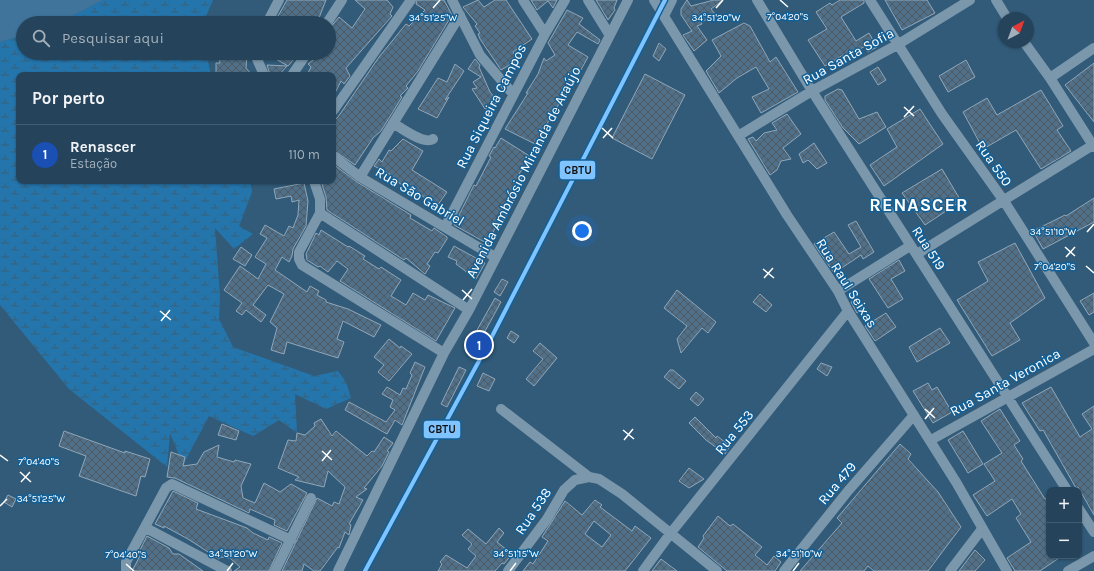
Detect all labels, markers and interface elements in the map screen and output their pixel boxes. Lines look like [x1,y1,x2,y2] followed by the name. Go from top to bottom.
[767,11,809,23] text: 7°04'20"S
[409,12,457,24] text: 34°51'25"W
[692,12,741,24] text: 34°51'20"W
[998,12,1034,48] north arrow
[16,16,336,60] search box
[800,24,897,89] street label: Rua Santa Sofia
[30,27,52,49] icon: search
[62,29,164,47] text: Pesquisar aqui
[453,41,530,171] street label: Rua Siqueira Campos
[462,64,584,281] street label: Avenida Ambrósio Miranda de Araújo
[32,88,105,108] text: Por perto
[972,137,1016,190] street label: Rua 550
[70,138,135,156] text: Renascer
[43,147,47,162] text: 1
[288,147,320,162] text: 110 m
[70,156,117,171] text: Estação
[559,160,596,180] line badge: CBTU
[372,163,467,230] street label: Rua São Gabriel
[564,164,592,177] text: CBTU
[869,194,969,216] district label: RENASCER
[572,221,592,241] your location
[908,223,949,273] street label: Rua 519
[1030,226,1076,238] text: 34°51'10"W
[812,235,881,331] street label: Rua Raul Seixas
[1034,261,1076,273] text: 7°04'20"S
[466,330,492,360] pin: 1
[947,345,1064,420] street label: Rua Santa Veronica
[711,407,757,458] street label: Rua 553
[423,420,461,439] line badge: CBTU
[428,423,456,436] text: CBTU
[18,456,60,468] text: 7°04'40"S
[815,458,860,508] street label: Rua 479
[512,485,555,538] street label: Rua 538
[1046,487,1082,559] map controls
[1046,487,1082,523] button: +
[17,493,65,505] text: 34°51'25"W
[1046,523,1082,559] button: −
[209,548,258,560] text: 34°51'20"W
[493,548,539,560] text: 34°51'15"W
[776,548,822,560] text: 34°51'10"W
[105,549,147,561] text: 7°04'40"S

